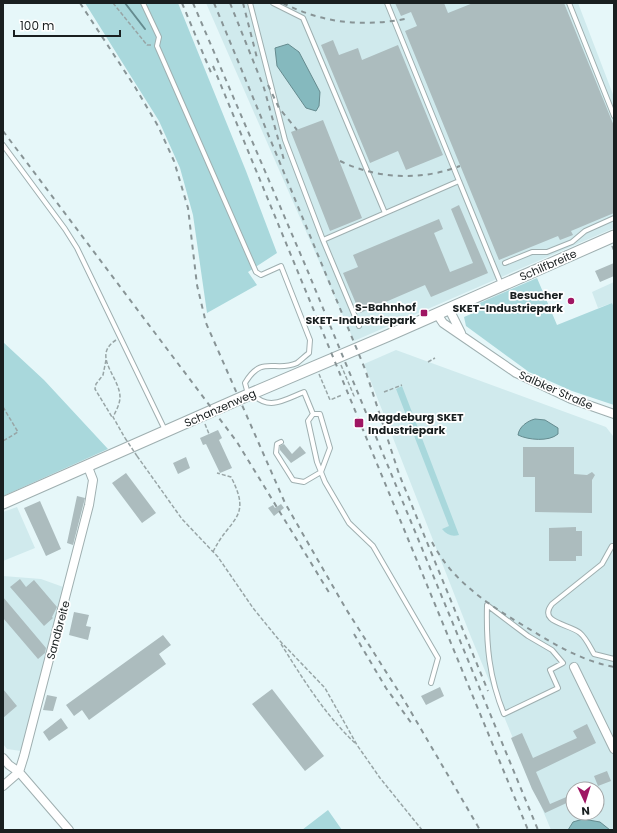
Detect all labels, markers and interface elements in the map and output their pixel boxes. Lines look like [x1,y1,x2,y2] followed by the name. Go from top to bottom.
[14,12,120,38] scale bar
[20,17,54,34] text: 100 m
[517,245,579,285] street label: Schilfbreite
[452,287,563,316] place label: Besucher SKET-Industriepark
[566,296,576,306] marker: Besucher SKET-Industriepark
[305,299,416,328] place label: S-Bahnhof SKET-Industriepark
[419,308,429,318] marker: S-Bahnhof SKET-Industriepark
[516,366,596,414] street label: Salbker Straße
[182,385,258,431] street label: Schanzenweg
[368,409,464,438] place label: Magdeburg SKET Industriepark
[353,417,365,429] marker: Magdeburg SKET Industriepark
[42,599,74,661] street label: Sandbreite
[565,781,605,821] north arrow
[581,803,590,819] text: N

